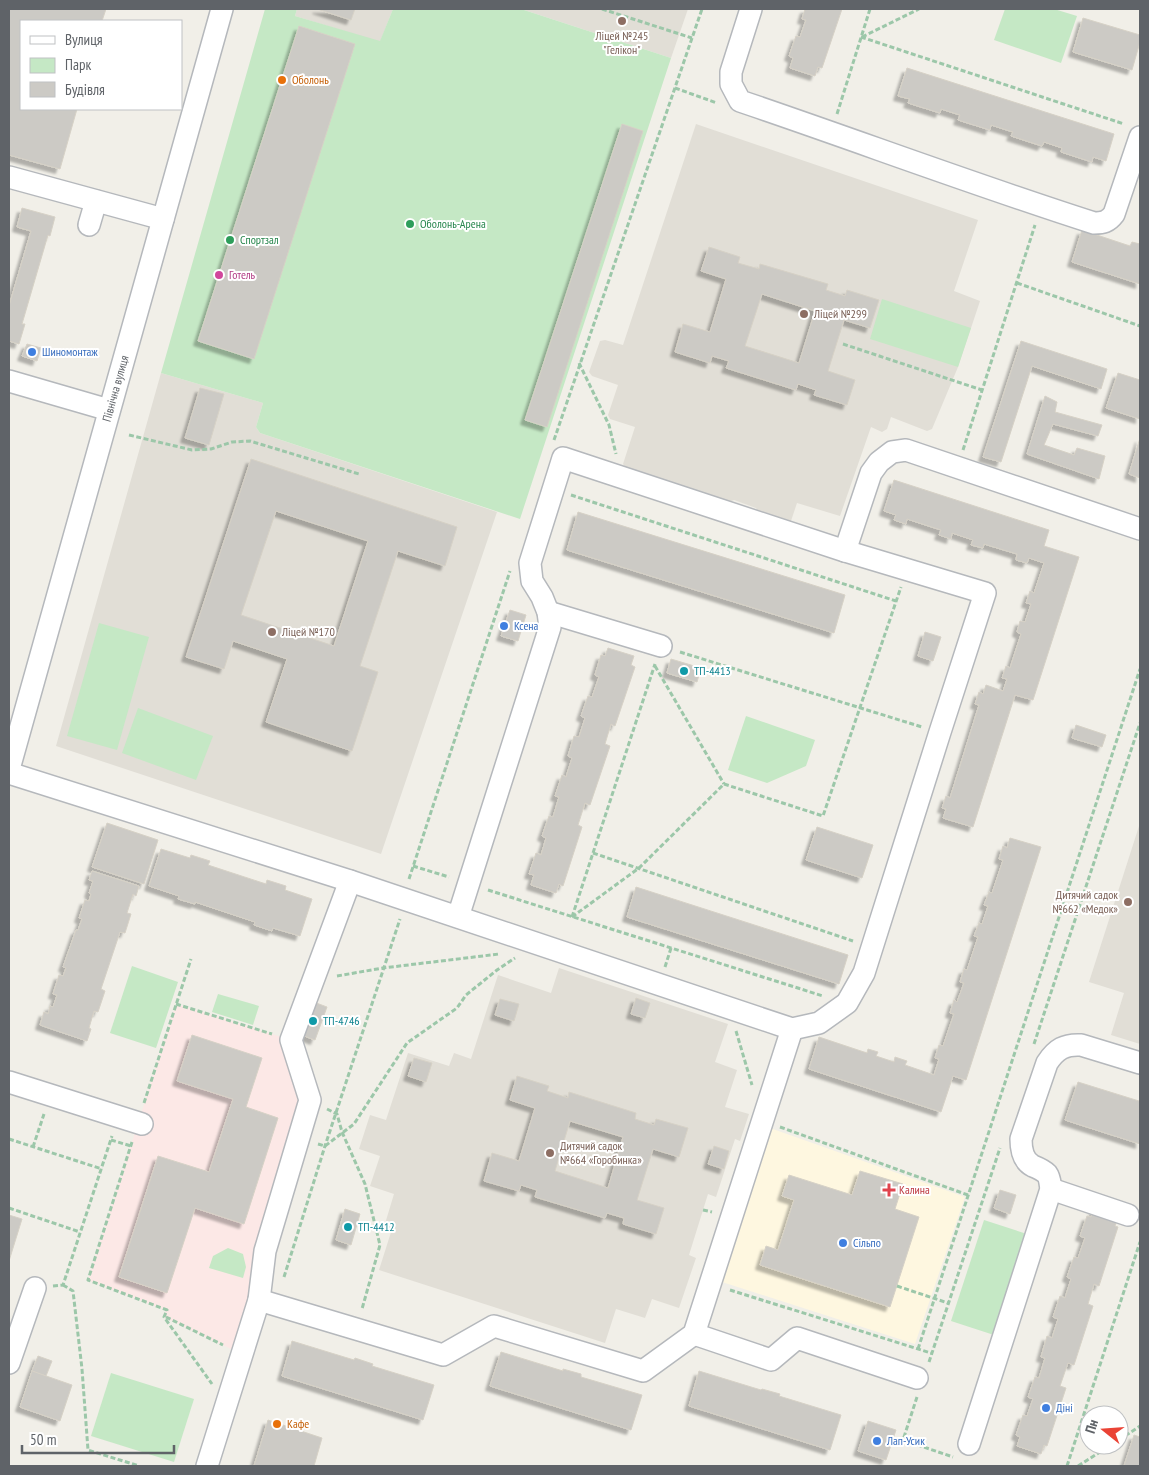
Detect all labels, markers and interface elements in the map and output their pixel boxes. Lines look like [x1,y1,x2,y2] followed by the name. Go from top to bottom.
[616,15,628,27] marker: Ліцей №245 "Гелікон"
[20,20,182,110] legend
[595,28,648,57] place label: Ліцей №245 "Гелікон"
[65,30,103,49] text: Вулиця
[65,55,91,74] text: Парк
[292,72,329,87] place label: Оболонь
[276,74,288,86] marker: Оболонь
[65,80,105,99] text: Будівля
[420,216,486,231] place label: Оболонь-Арена
[404,218,416,230] marker: Оболонь-Арена
[240,232,279,247] place label: Спортзал
[224,234,236,246] marker: Спортзал
[229,267,256,282] place label: Готель
[213,269,225,281] marker: Готель
[813,306,867,321] place label: Ліцей №299
[798,308,810,320] marker: Ліцей №299
[42,344,98,359] place label: Шиномонтаж
[26,346,38,358] marker: Шиномонтаж
[99,353,132,423] street label: Північна вулиця
[514,618,539,633] place label: Ксена
[498,620,510,632] marker: Ксена
[281,624,335,639] place label: Ліцей №170
[266,626,278,638] marker: Ліцей №170
[694,663,731,678] place label: ТП-4413
[678,665,690,677] marker: ТП-4413
[1053,887,1118,916] place label: Дитячий садок №662 «Медок»
[1122,896,1134,908] marker: Дитячий садок №662 «Медок»
[323,1013,360,1028] place label: ТП-4746
[307,1015,319,1027] marker: ТП-4746
[560,1138,642,1167] place label: Дитячий садок №664 «Горобинка»
[544,1147,556,1159] marker: Дитячий садок №664 «Горобинка»
[899,1182,930,1197] place label: Калина
[883,1184,895,1196] marker: Калина
[358,1219,395,1234] place label: ТП-4412
[342,1221,354,1233] marker: ТП-4412
[853,1235,881,1250] place label: Сільпо
[837,1237,849,1249] marker: Сільпо
[1056,1400,1073,1415] place label: Діні
[1040,1402,1052,1414] marker: Діні
[1079,1405,1129,1455] north arrow
[287,1416,309,1431] place label: Кафе
[1081,1417,1102,1435] text: Пн
[271,1418,283,1430] marker: Кафе
[22,1422,175,1454] scale bar
[30,1430,56,1449] text: 50 m
[886,1433,925,1448] place label: Лап-Усик
[871,1435,883,1447] marker: Лап-Усик

